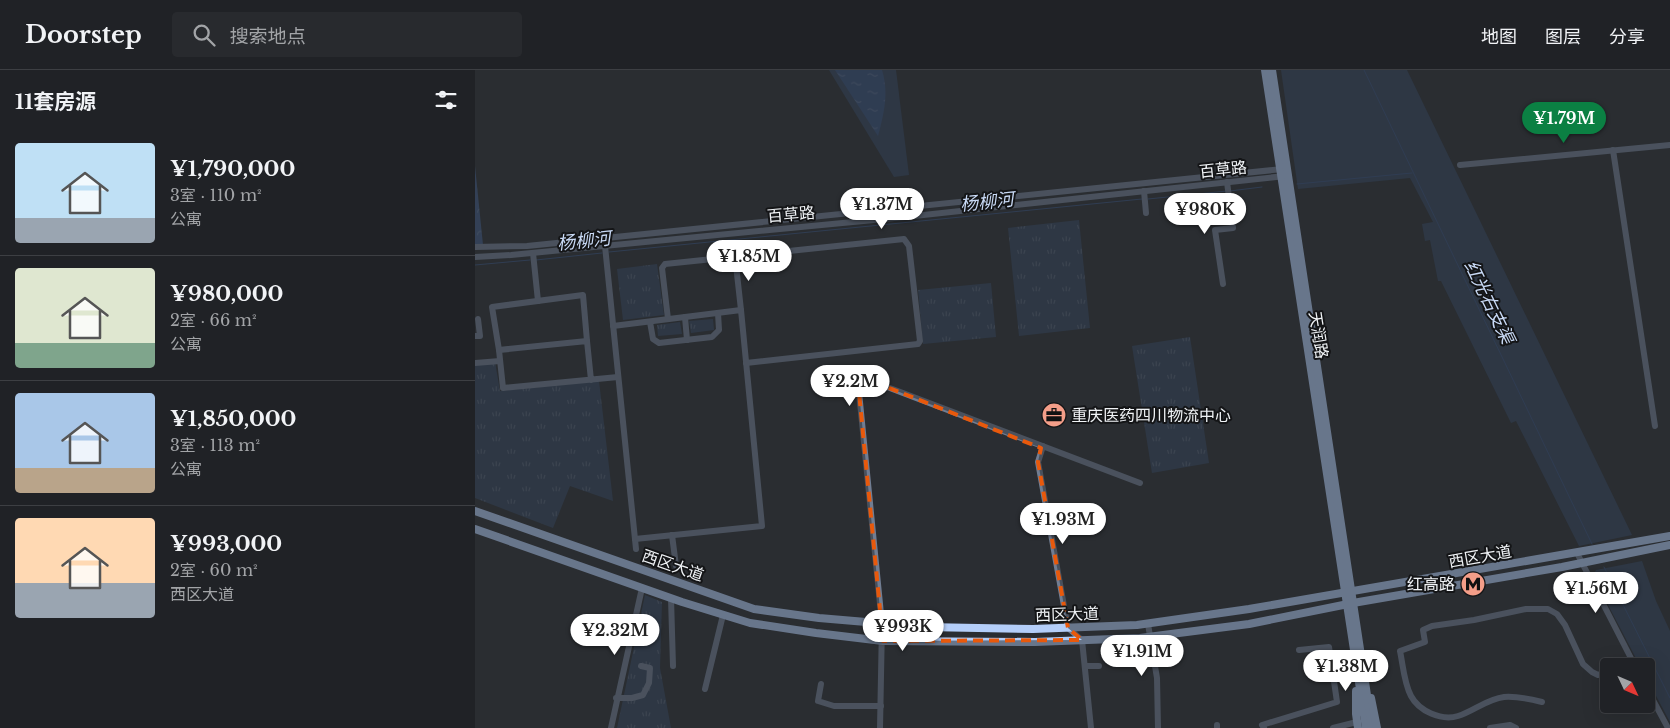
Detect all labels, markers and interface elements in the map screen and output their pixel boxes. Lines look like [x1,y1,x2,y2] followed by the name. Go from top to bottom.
[172,12,522,57] search box
[25,20,142,49] text: Doorstep
[190,21,218,49] icon: search
[230,25,306,48] text: 搜索地点
[1481,26,1517,48] text: 地图
[1545,26,1581,48] text: 图层
[1609,26,1645,48] text: 分享
[432,86,460,114] icon: filters
[15,89,96,115] text: 11套房源
[1523,102,1605,144] pin: ¥1.79M
[1533,108,1595,128] text: ¥1.79M
[170,156,295,182] text: ¥1,790,000
[1198,157,1248,181] street label: 百草路
[55,163,115,223] icon: home
[170,185,262,205] text: 3室 · 110 m²
[841,188,923,230] pin: ¥1.37M
[959,188,1018,216] water label: 杨柳河
[1170,192,1240,235] pin: ¥980K
[851,194,913,214] text: ¥1.37M
[1175,199,1235,219] text: ¥980K
[766,202,816,226] street label: 百草路
[170,209,202,229] text: 公寓
[556,227,615,255] water label: 杨柳河
[708,240,790,282] pin: ¥1.85M
[718,246,780,266] text: ¥1.85M
[1459,257,1520,350] water label: 红光右支渠
[170,281,283,307] text: ¥980,000
[55,288,115,348] icon: home
[170,310,257,330] text: 2室 · 66 m²
[1305,310,1333,360] street label: 天润路
[170,334,202,354] text: 公寓
[815,364,885,407] pin: ¥2.2M
[822,371,878,391] text: ¥2.2M
[1041,402,1067,428] office icon: 重庆医药四川物流中心
[1071,405,1231,425] place label: 重庆医药四川物流中心
[170,406,296,432] text: ¥1,850,000
[55,413,115,473] icon: home
[170,435,260,455] text: 3室 · 113 m²
[170,459,202,479] text: 公寓
[1022,502,1104,545] pin: ¥1.93M
[1031,509,1095,529] text: ¥1.93M
[170,531,282,557] text: ¥993,000
[55,538,115,598] icon: home
[1447,541,1513,571] street label: 西区大道
[639,545,707,585] street label: 西区大道
[170,560,258,580] text: 2室 · 60 m²
[1460,571,1486,597] metro station icon: 红高路
[1555,572,1637,614] pin: ¥1.56M
[1407,574,1455,594] place label: 红高路
[1564,578,1628,598] text: ¥1.56M
[170,584,234,604] text: 西区大道
[1035,603,1099,625] street label: 西区大道
[868,610,938,652] pin: ¥993K
[574,614,656,656] pin: ¥2.32M
[874,616,932,636] text: ¥993K
[581,620,649,640] text: ¥2.32M
[1101,634,1183,677] pin: ¥1.91M
[1112,641,1172,661] text: ¥1.91M
[1305,650,1387,692] pin: ¥1.38M
[1314,656,1378,676] text: ¥1.38M
[1600,658,1655,712] north arrow
[1600,658,1655,713] map controls

